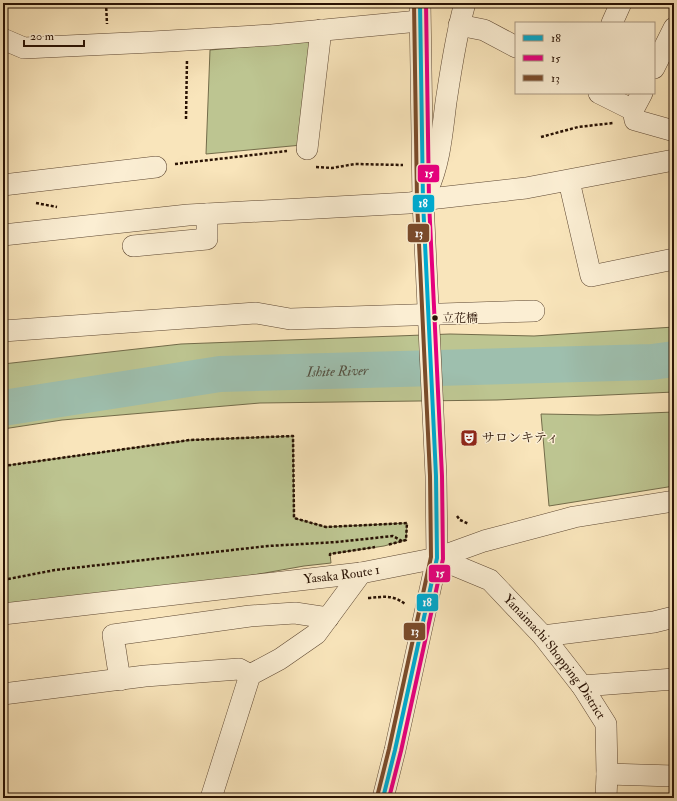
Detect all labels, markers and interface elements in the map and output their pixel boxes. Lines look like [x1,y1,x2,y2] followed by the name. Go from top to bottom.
[24,22,84,48] scale bar
[515,22,655,94] legend
[30,29,55,44] text: 20 m
[551,31,561,46] text: 18
[551,51,561,66] text: 15
[551,71,560,86] text: 13
[417,164,440,183] line badge: 15
[425,167,434,180] text: 15
[412,194,435,213] line badge: 18
[418,197,428,210] text: 18
[407,223,430,243] line badge: 13
[415,227,423,240] text: 13
[442,311,478,326] place label: 立花橋
[430,313,440,323] marker: 立花橋
[305,361,369,380] water label: Ishite River
[459,428,479,448] theatre icon: サロンキティ
[482,430,559,446] place label: サロンキティ
[303,561,381,587] street label: Yasaka Route 1
[428,564,451,583] line badge: 15
[436,567,445,580] text: 15
[500,591,609,722] street label: Yanaimachi Shopping District
[416,593,439,612] line badge: 18
[422,596,432,609] text: 18
[403,622,426,641] line badge: 13
[411,625,419,638] text: 13

